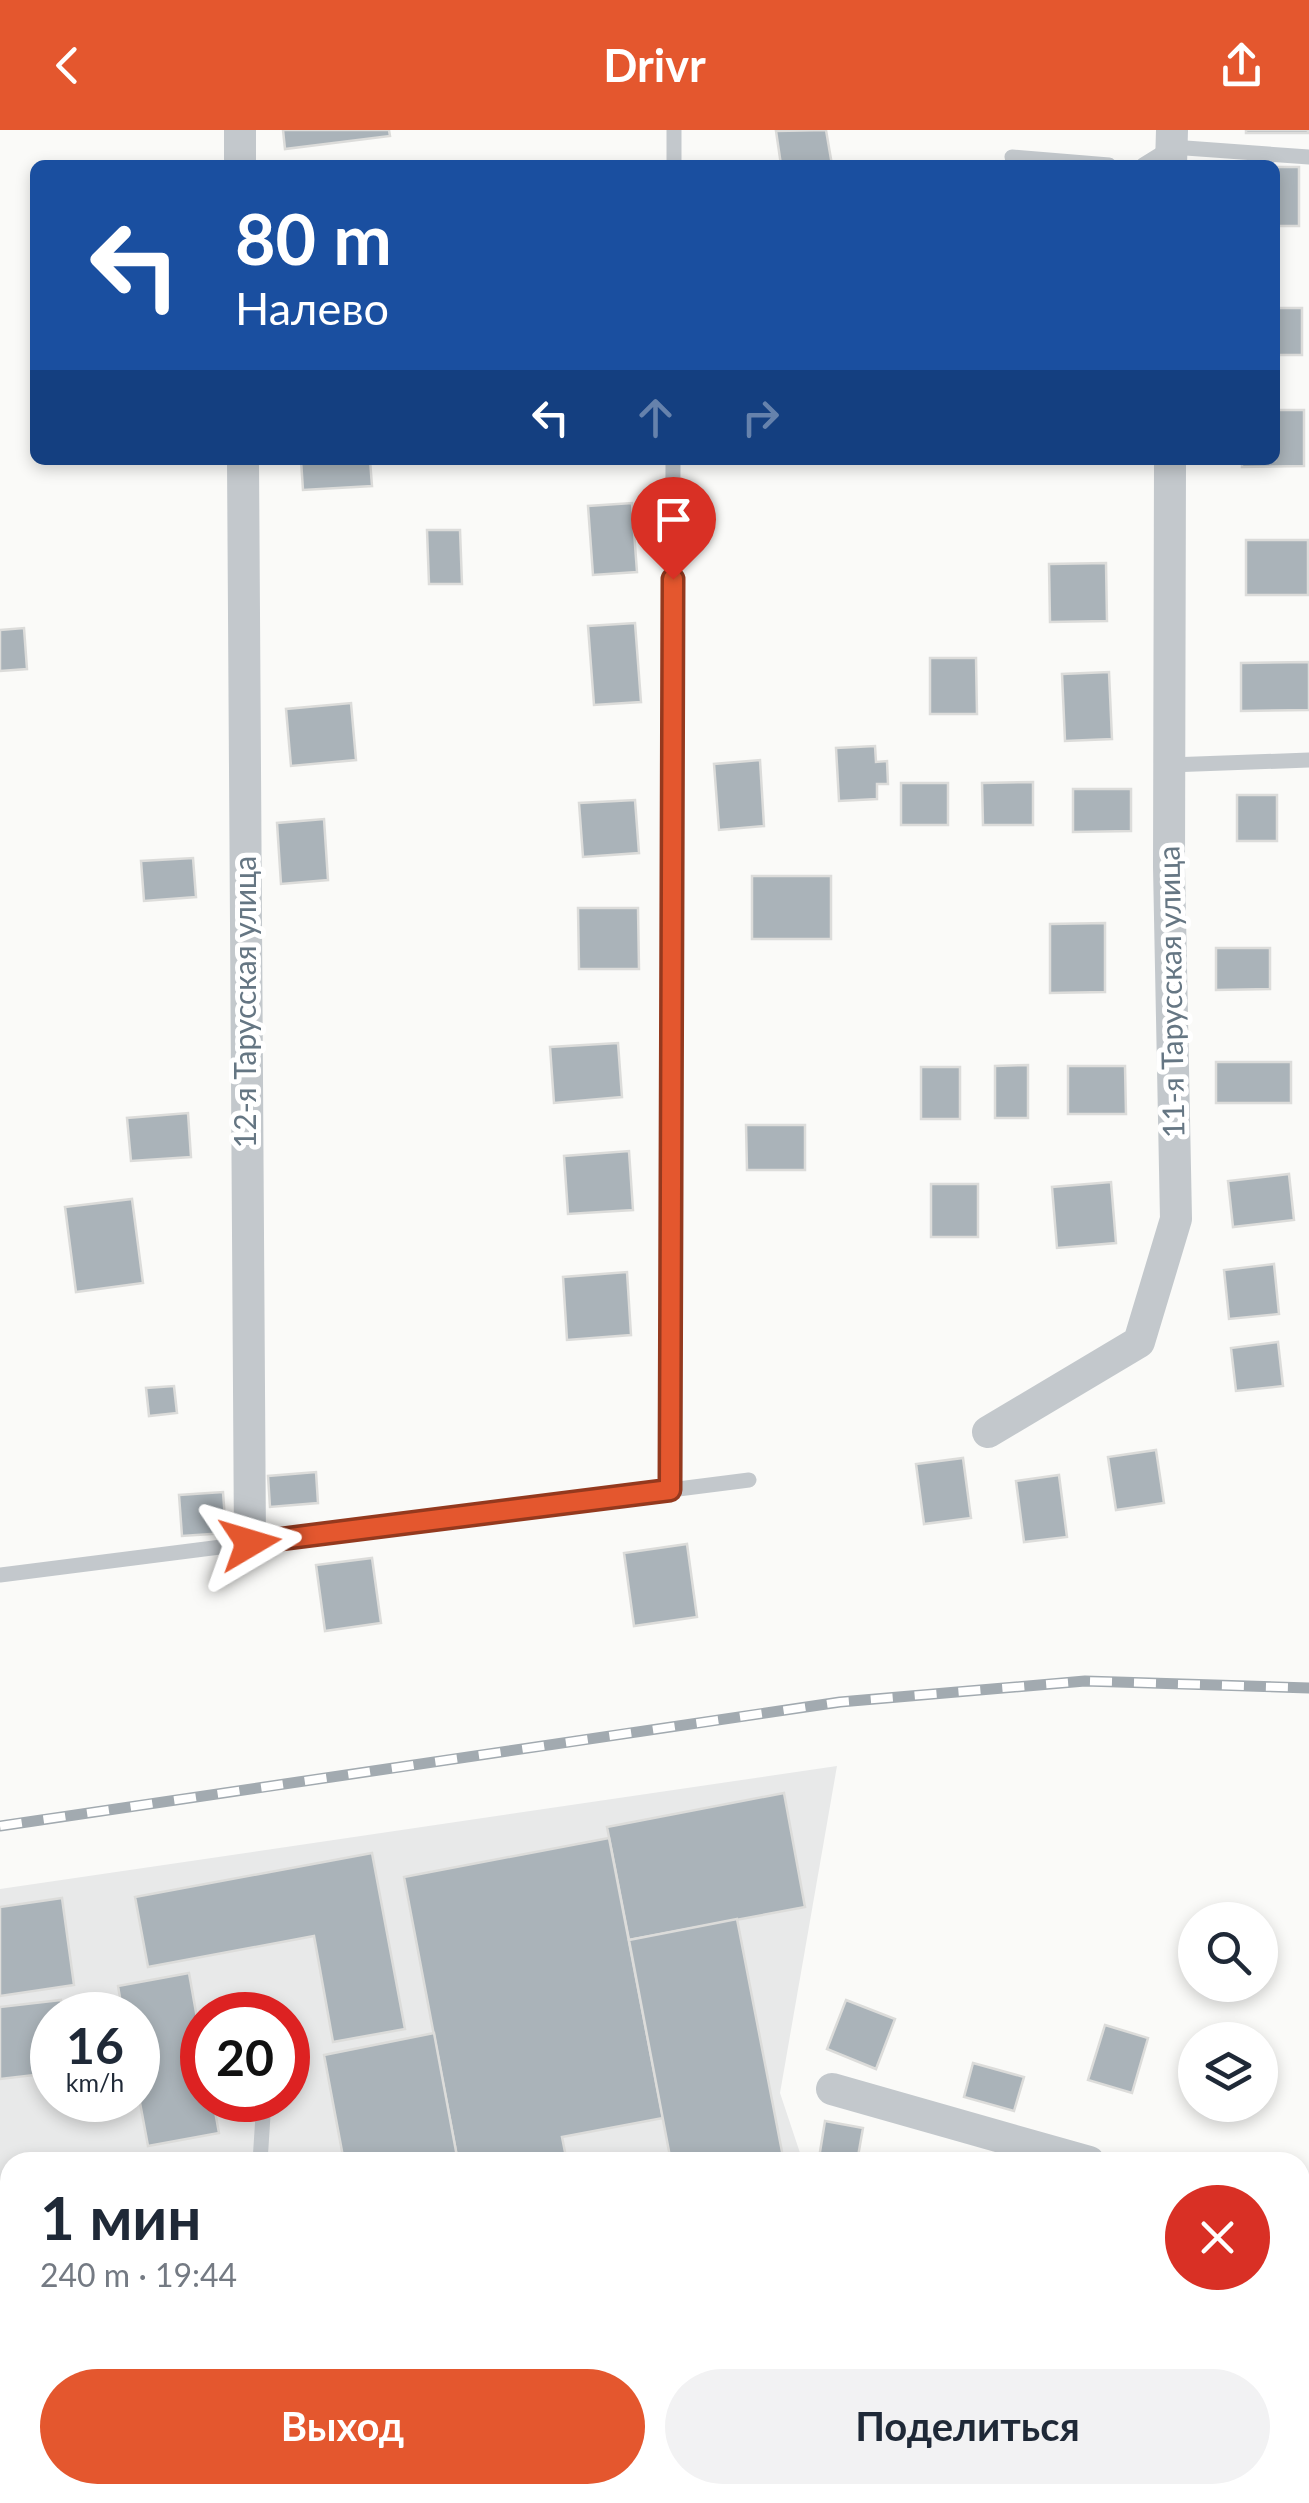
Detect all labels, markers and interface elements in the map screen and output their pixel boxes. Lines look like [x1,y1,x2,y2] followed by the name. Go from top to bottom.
[40,38,95,93] icon: back
[603,38,706,92] text: Drivr
[1214,38,1269,93] icon: share
[235,196,392,280] text: 80 m
[70,200,200,330] icon: left
[235,281,389,335] text: Налево
[523,390,578,445] icon: left
[628,390,683,445] icon: ahead
[733,390,788,445] icon: right
[631,477,716,580] pin
[646,492,701,547] icon: arrive
[1149,846,1191,1138] street label: 11-я Тарусская улица
[226,856,262,1148] street label: 12-я Тарусская улица
[198,1491,302,1595] position arrow
[1178,1902,1278,2122] map controls
[1178,1902,1278,2002] button: search
[180,1992,310,2122] speed limit sign: 20
[66,2015,124,2075] text: 16
[1178,2022,1278,2122] button: layers
[66,2067,124,2097] text: km/h
[40,2181,202,2253] text: 1 мин
[1165,2185,1270,2290] button: close
[40,2255,237,2294] text: 240 m · 19:44
[40,2369,645,2484] button: Выход
[665,2369,1270,2484] button: Поделиться

